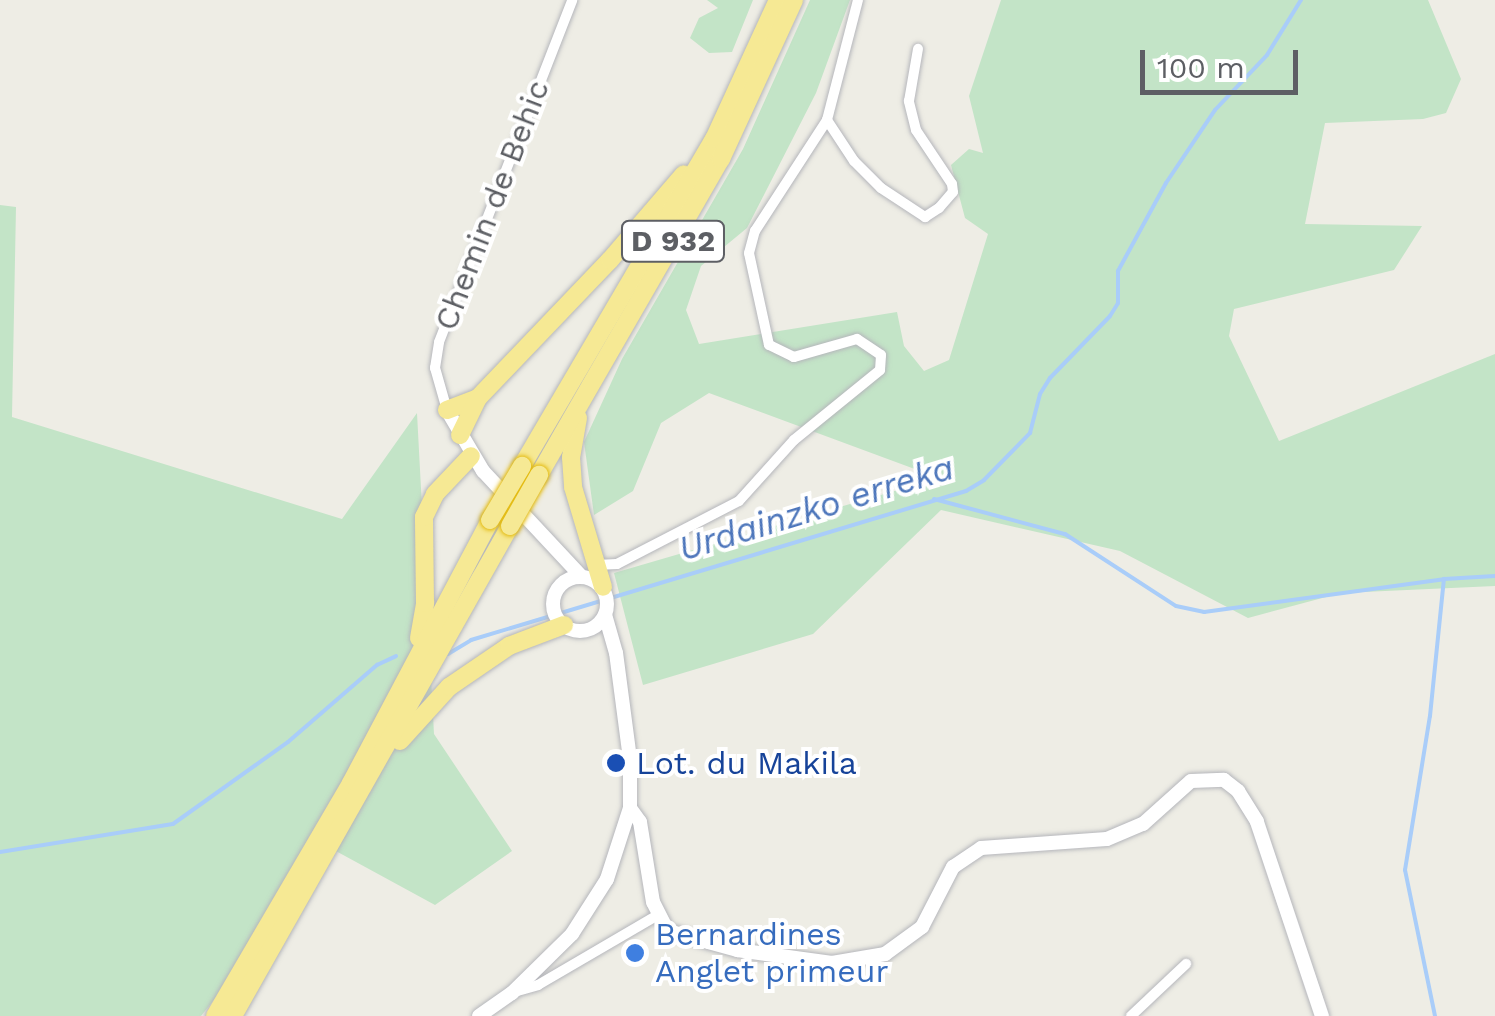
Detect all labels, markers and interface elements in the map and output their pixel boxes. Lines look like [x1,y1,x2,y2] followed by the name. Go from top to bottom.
[1145,30,1302,92] scale bar
[1157,50,1245,85] text: 100 m
[427,74,557,336] street label: Chemin de Behic
[620,216,726,266] road number: D 932
[673,446,959,570] water label: Urdainzko erreka
[636,744,857,782] place label: Lot. du Makila
[605,752,627,774] marker: Lot. du Makila
[655,916,888,991] place label: Bernardines Anglet primeur
[624,942,646,964] marker: Bernardines Anglet primeur

